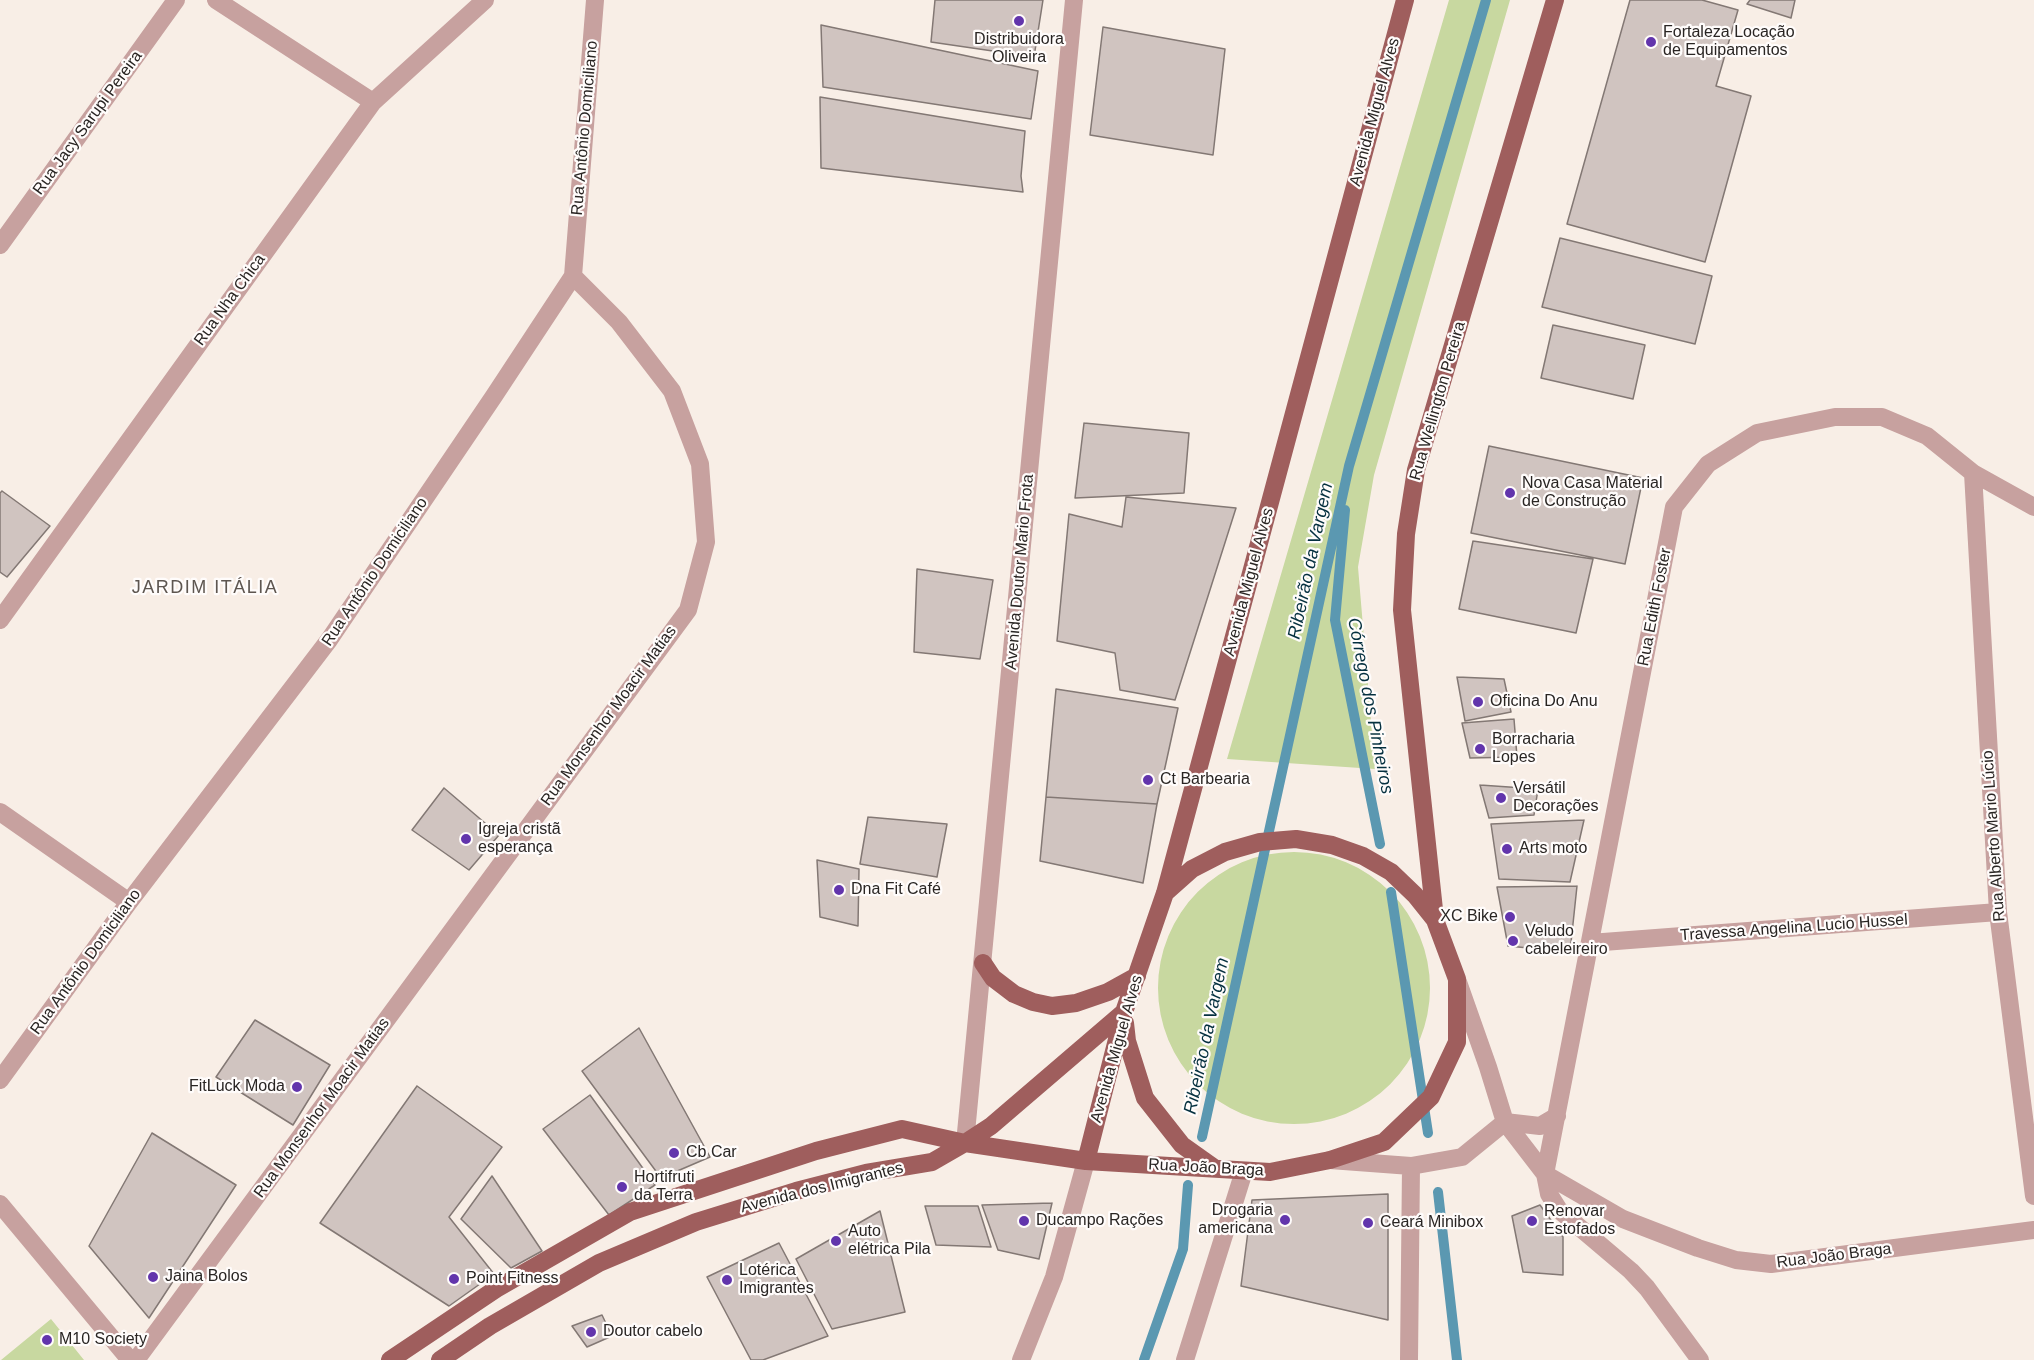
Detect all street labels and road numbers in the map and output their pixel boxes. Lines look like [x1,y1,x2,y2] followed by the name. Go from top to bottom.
[1346,36,1404,188] street label: Avenida Miguel Alves
[568,40,602,216] street label: Rua Antônio Domiciliano
[29,47,147,199] street label: Rua Jacy Sarupi Pereira
[190,250,270,350] street label: Rua Nha Chica
[1406,319,1470,483] street label: Rua Wellington Pereira
[1002,473,1038,671] street label: Avenida Doutor Mario Frota
[318,494,432,650] street label: Rua Antônio Domiciliano
[1220,506,1278,658] street label: Avenida Miguel Alves
[1634,546,1676,668] street label: Rua Edith Foster
[537,622,681,810] street label: Rua Monsenhor Moacir Matias
[1978,750,2010,922] street label: Rua Alberto Mario Lúcio
[27,885,145,1039] street label: Rua Antônio Domiciliano
[1680,910,1908,946] street label: Travessa Angelina Lucio Hussel
[1087,973,1147,1125] street label: Avenida Miguel Alves
[250,1014,394,1202] street label: Rua Monsenhor Moacir Matias
[1148,1155,1264,1181] street label: Rua João Braga
[739,1158,905,1218] street label: Avenida dos Imigrantes
[1775,1239,1893,1273] street label: Rua João Braga

